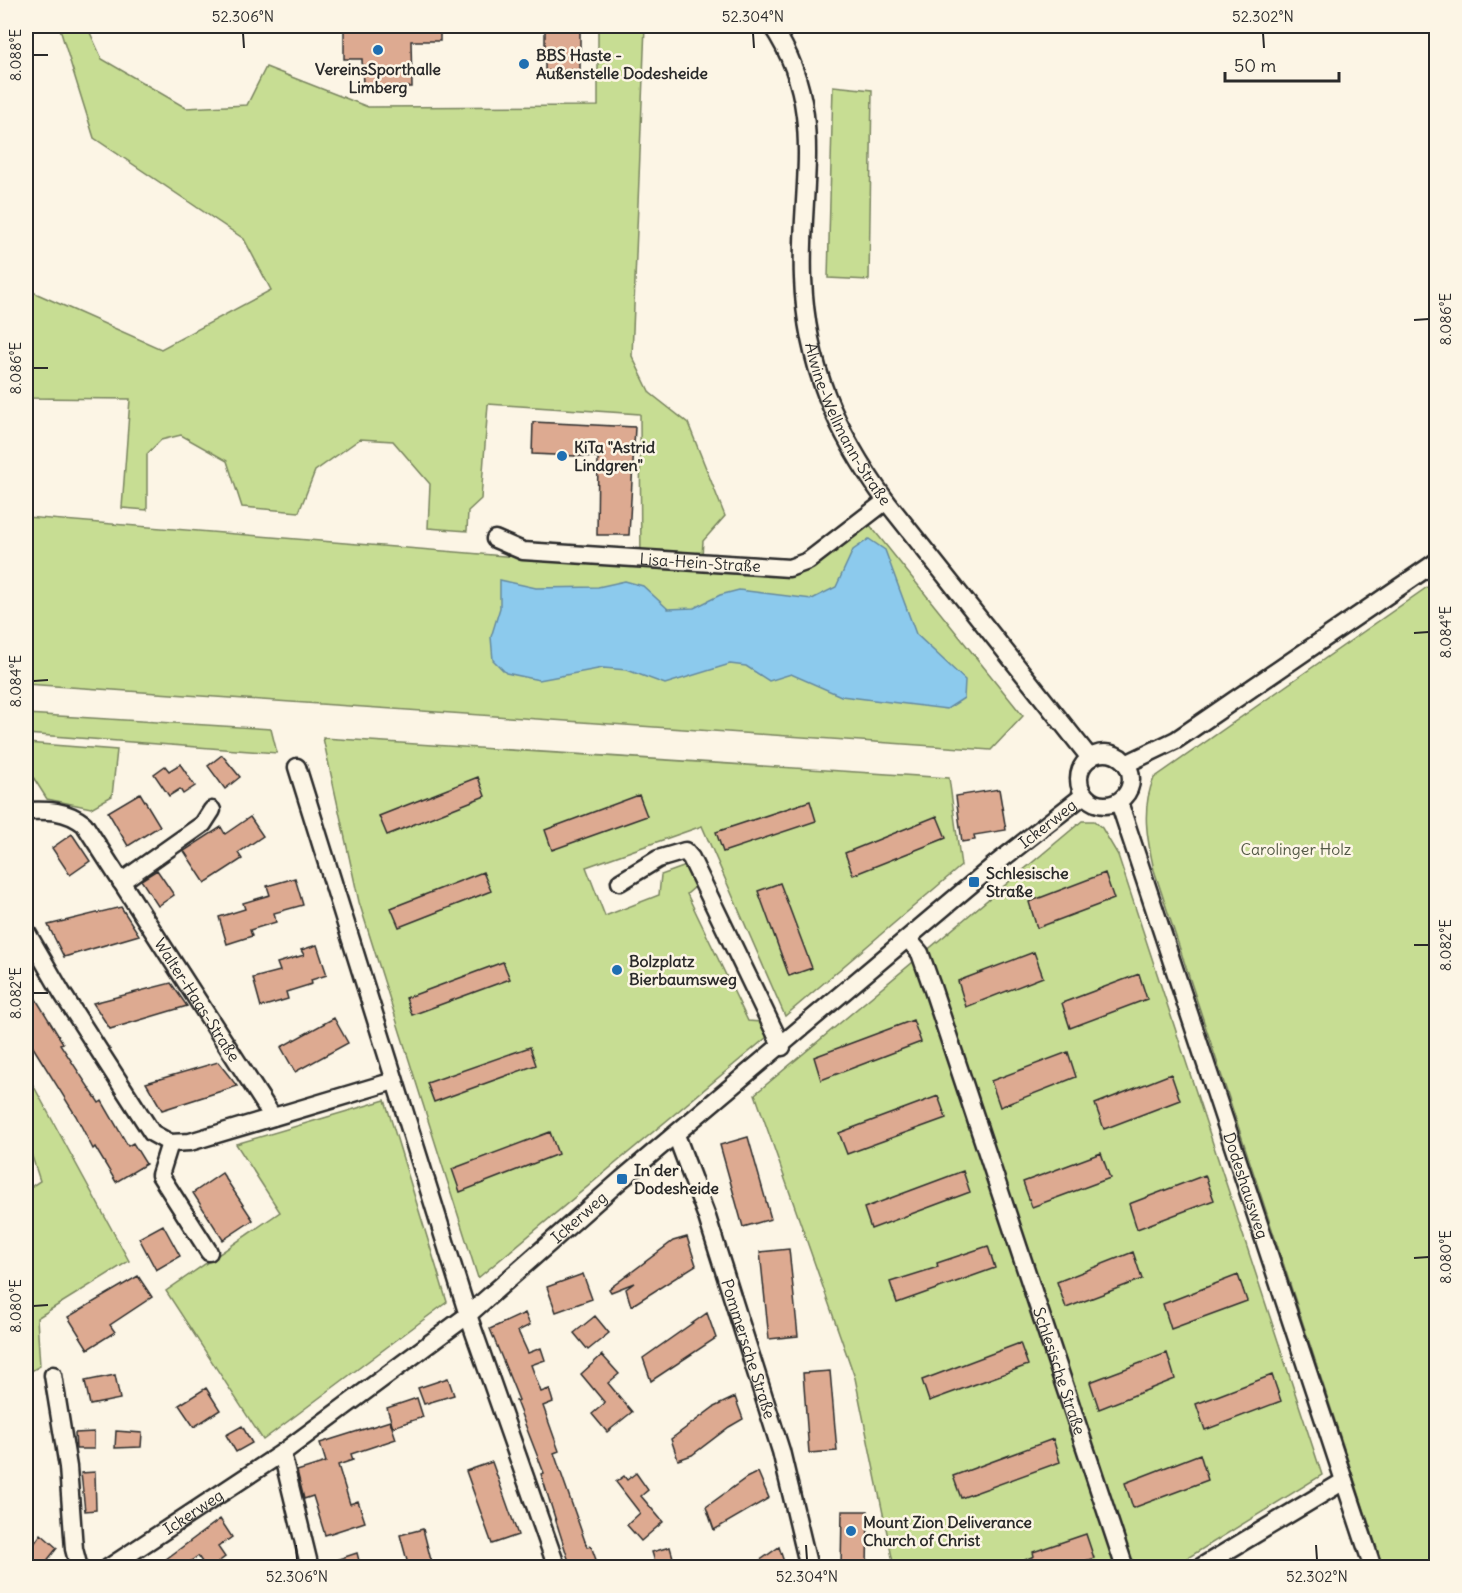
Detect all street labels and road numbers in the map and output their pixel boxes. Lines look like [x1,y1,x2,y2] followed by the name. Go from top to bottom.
[801,341,896,509] street label: Alwine-Wellmann-Straße
[639,548,761,576] street label: Lisa-Hein-Straße
[1014,795,1080,852] street label: Ickerweg
[150,934,245,1065] street label: Walter-Haas-Straße
[1219,1130,1273,1241] street label: Dodeshausweg
[547,1187,611,1247] street label: Ickerweg
[717,1277,780,1421] street label: Pommersche Straße
[1029,1304,1090,1437] street label: Schlesische Straße
[159,1485,227,1539] street label: Ickerweg

